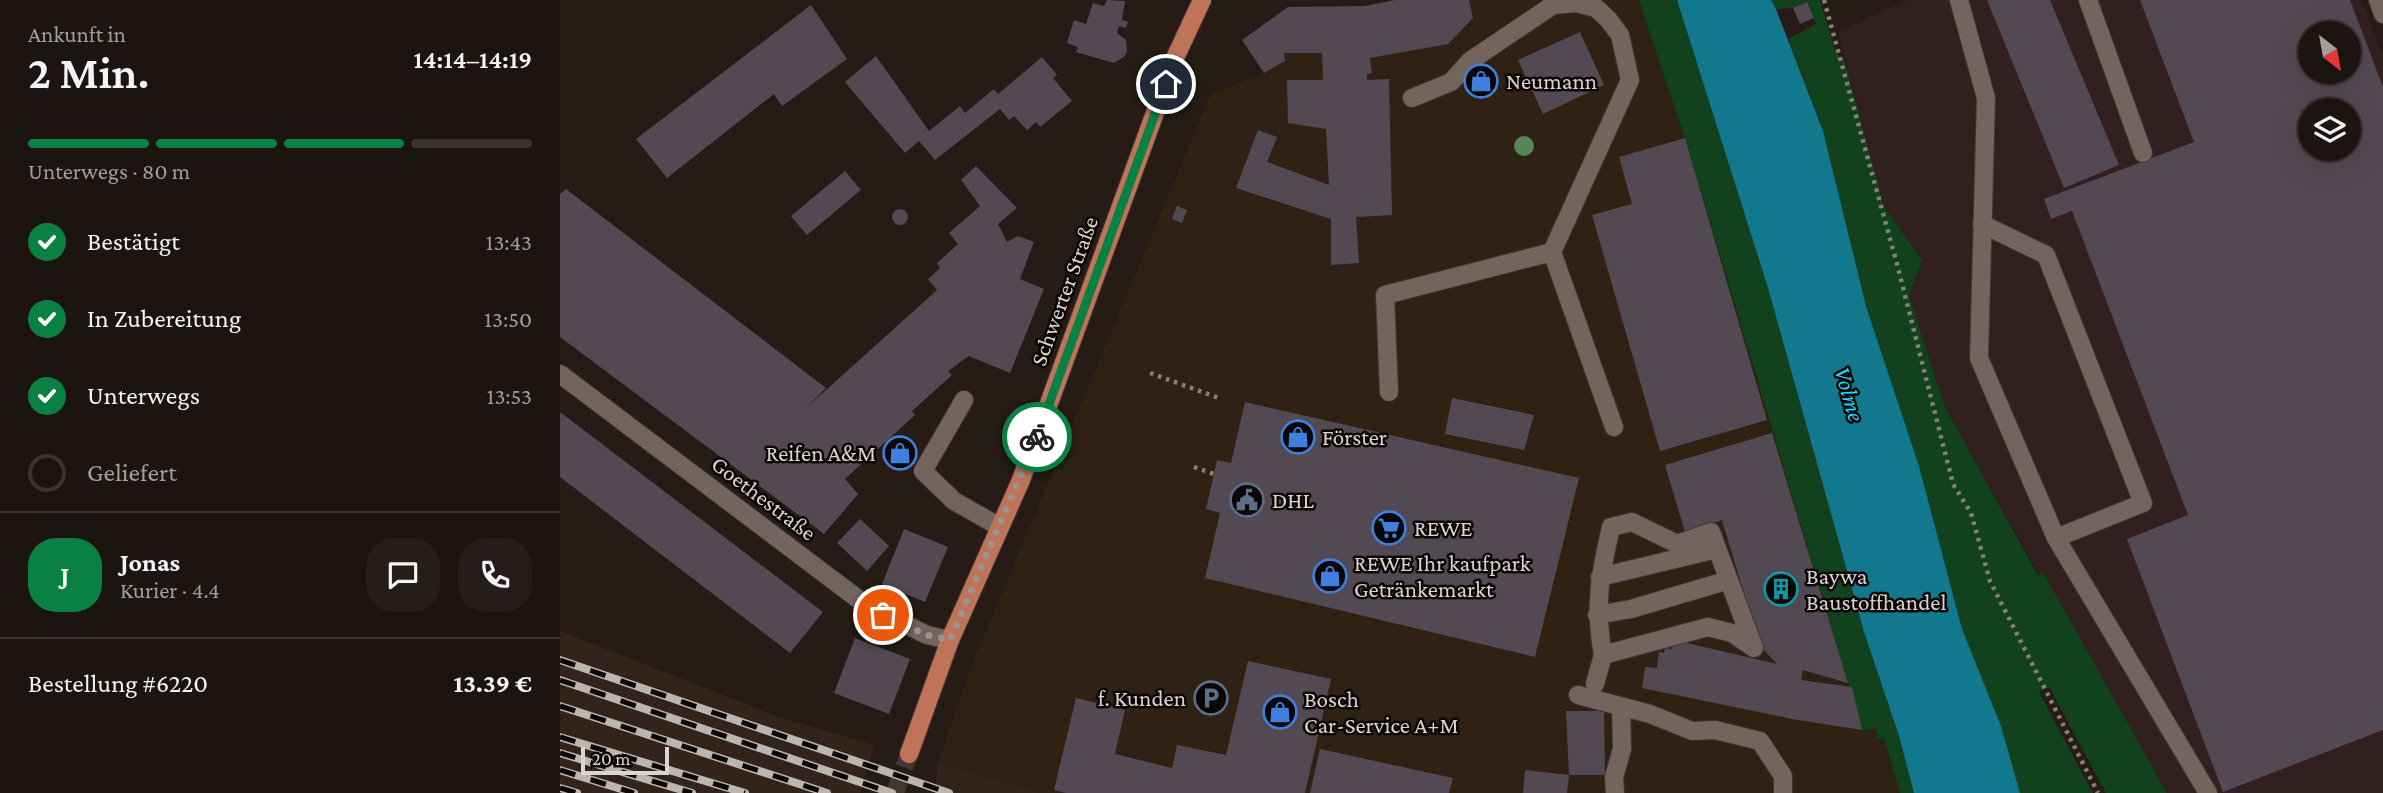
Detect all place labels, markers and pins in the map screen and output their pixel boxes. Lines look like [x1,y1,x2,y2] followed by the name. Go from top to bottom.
[1136,54,1196,114] pin
[1462,62,1500,100] shop icon: Neumann
[1506,68,1597,94] place label: Neumann
[1279,418,1317,456] shop icon: Förster
[1322,424,1387,450] place label: Förster
[881,434,919,472] shop icon: Reifen A&M
[766,440,876,466] place label: Reifen A&M
[1228,481,1266,519] public building icon: DHL
[1272,487,1314,513] place label: DHL
[1370,509,1408,547] supermarket icon: REWE
[1414,515,1473,541] place label: REWE
[1354,550,1531,602] place label: REWE Ihr kaufpark Getränkemarkt
[1311,557,1349,595] shop icon: REWE Ihr kaufpark Getränkemarkt
[1806,563,1946,615] place label: Baywa Baustoffhandel
[1762,570,1800,608] building icon: Baywa Baustoffhandel
[853,585,913,645] pin
[1192,679,1230,717] parking icon: f. Kunden
[1098,685,1186,711] place label: f. Kunden
[1304,686,1459,738] place label: Bosch Car-Service A+M
[1261,693,1299,731] shop icon: Bosch Car-Service A+M

